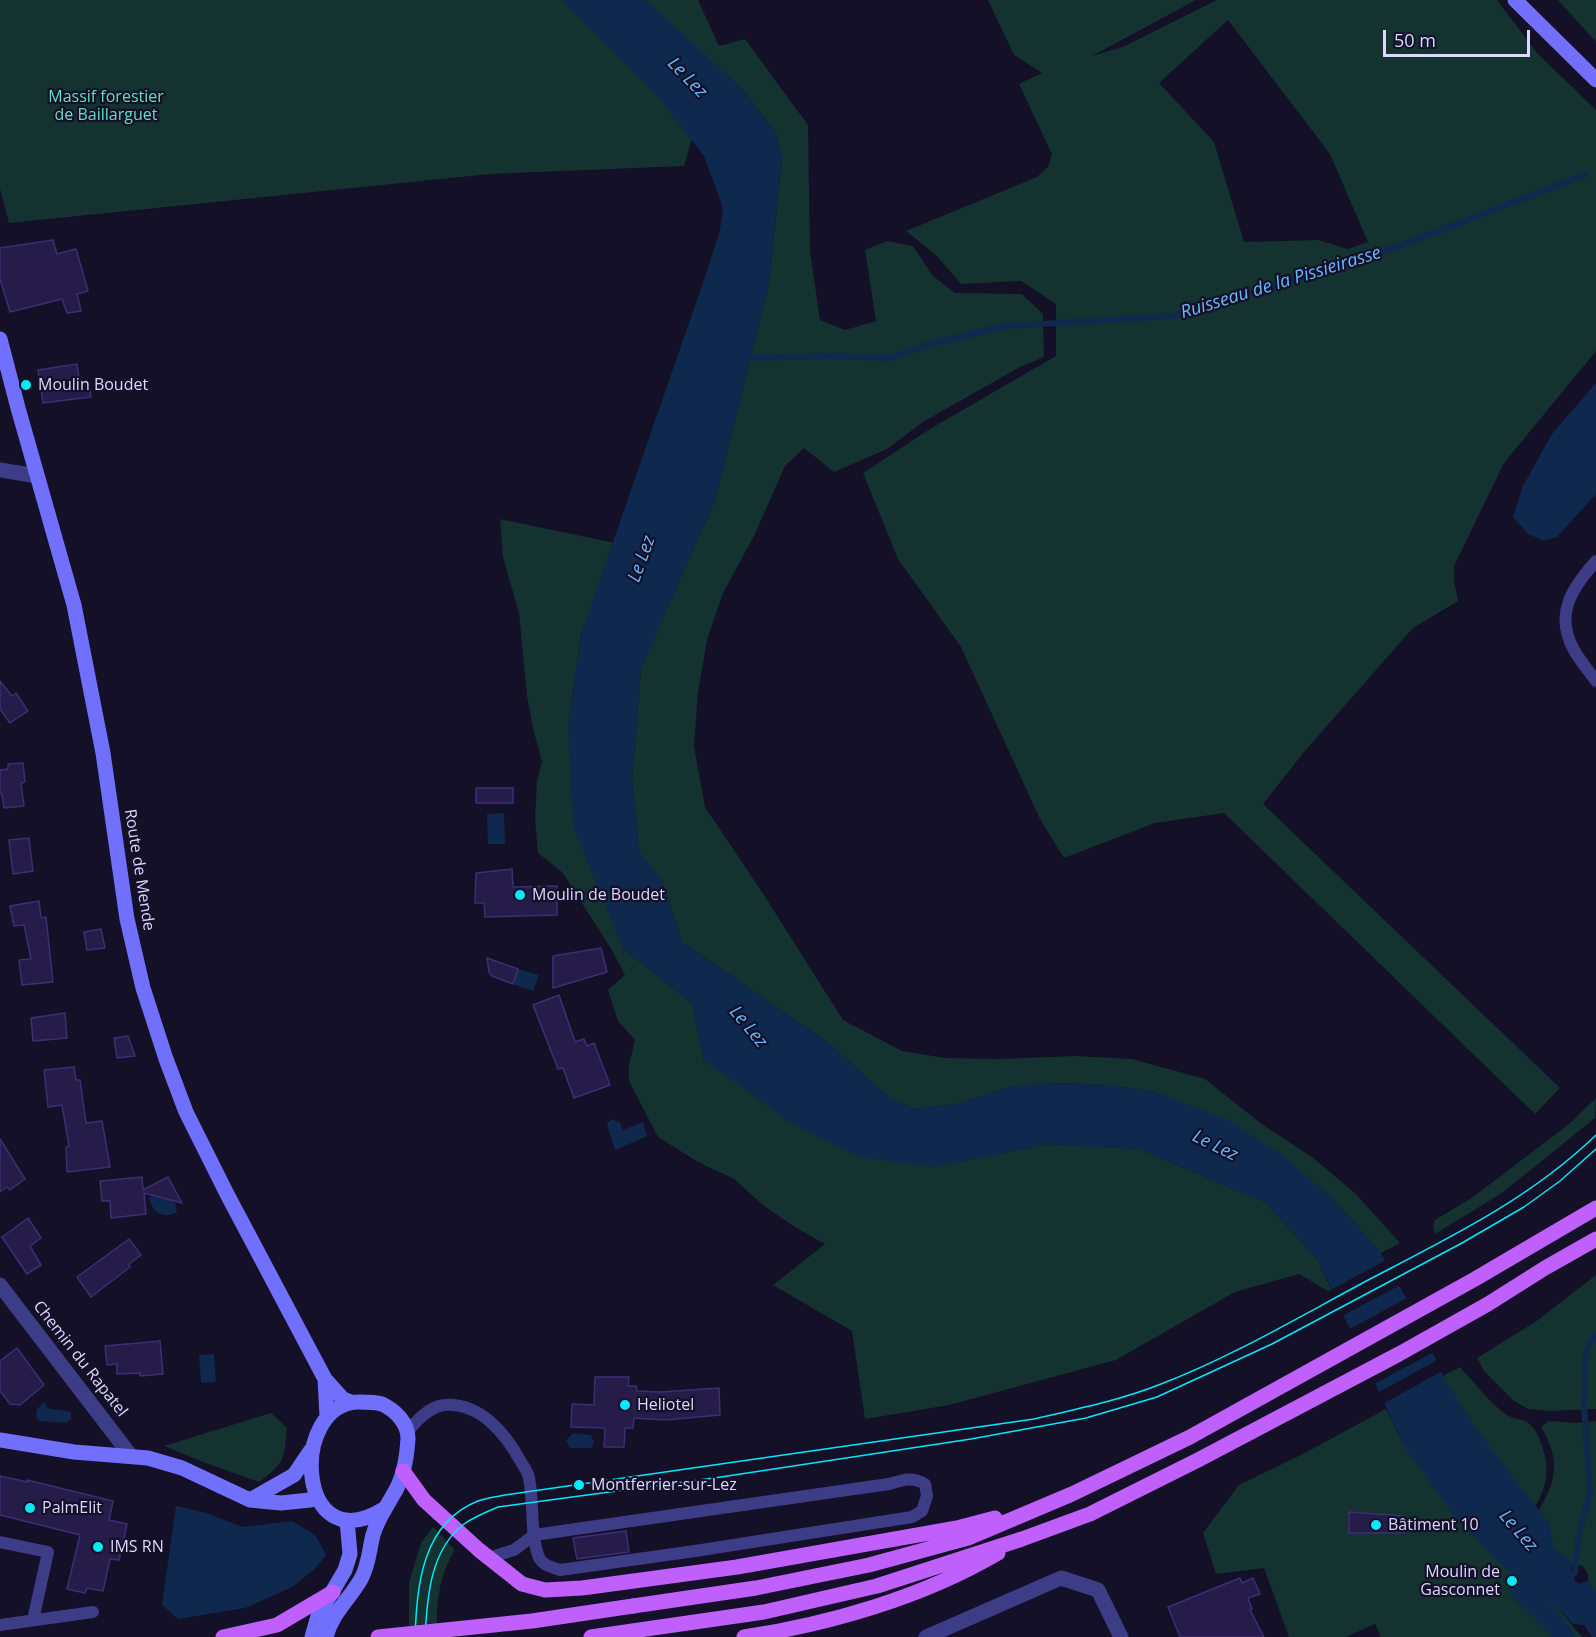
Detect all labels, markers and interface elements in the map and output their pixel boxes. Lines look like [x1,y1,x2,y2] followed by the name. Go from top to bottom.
[1386,18,1533,56] scale bar
[1394,28,1436,52] text: 50 m
[663,53,711,103] water label: Le Lez
[48,87,164,125] park label: Massif forestier de Baillarguet
[1178,242,1384,324] water label: Ruisseau de la Pissieirasse
[38,375,148,395] place label: Moulin Boudet
[19,378,33,392] marker: Moulin Boudet
[624,533,660,585] water label: Le Lez
[120,808,158,932] street label: Route de Mende
[532,885,665,905] place label: Moulin de Boudet
[513,888,527,902] marker: Moulin de Boudet
[724,1002,772,1052] water label: Le Lez
[1189,1126,1241,1166] water label: Le Lez
[29,1297,131,1421] street label: Chemin du Rapatel
[637,1395,694,1415] place label: Heliotel
[618,1398,632,1412] marker: Heliotel
[591,1475,737,1495] place label: Montferrier-sur-Lez
[572,1478,586,1492] marker: Montferrier-sur-Lez
[42,1498,102,1518] place label: PalmElit
[23,1501,37,1515] marker: PalmElit
[1494,1506,1542,1556] water label: Le Lez
[1388,1515,1479,1535] place label: Bâtiment 10
[1369,1518,1383,1532] marker: Bâtiment 10
[110,1537,164,1557] place label: IMS RN
[91,1540,105,1554] marker: IMS RN
[1420,1562,1500,1600] place label: Moulin de Gasconnet
[1505,1574,1519,1588] marker: Moulin de Gasconnet

